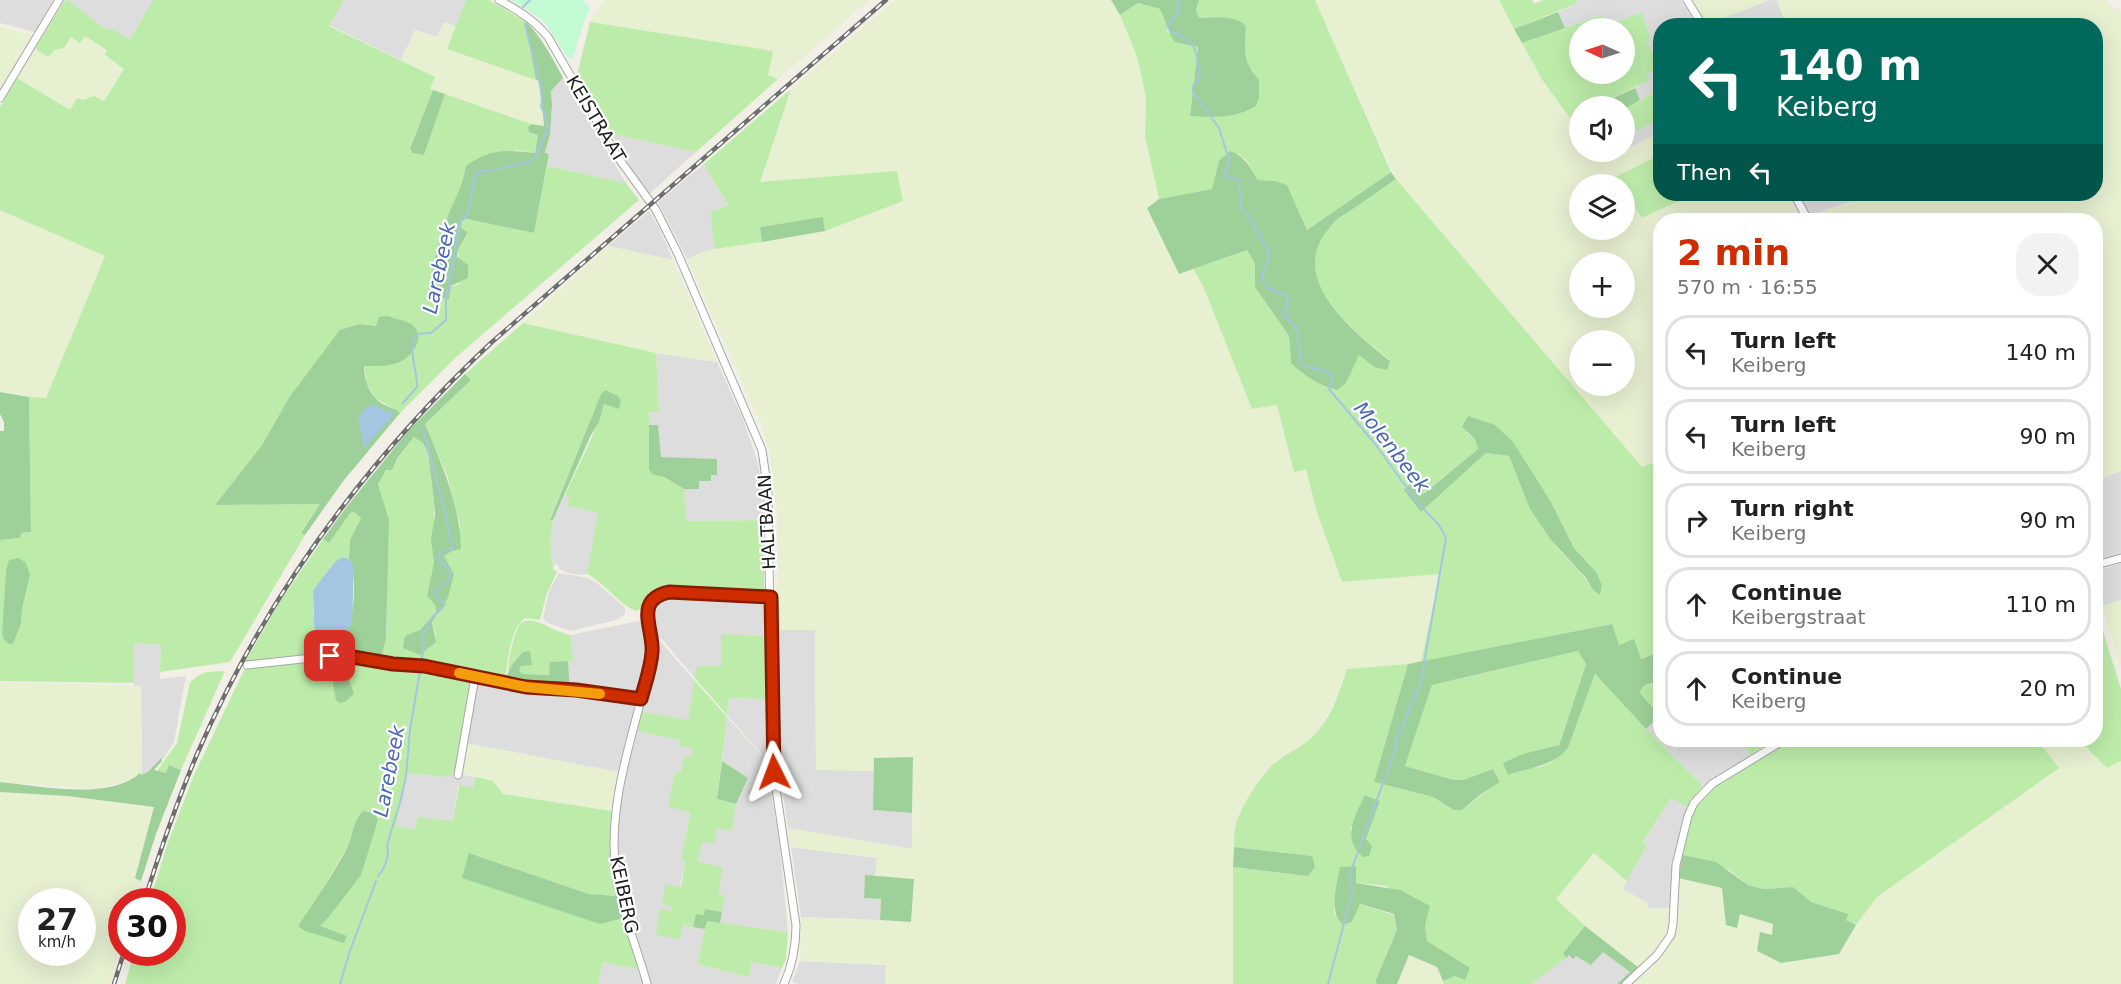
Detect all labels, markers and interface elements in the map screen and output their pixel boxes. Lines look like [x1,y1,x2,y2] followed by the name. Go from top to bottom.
[1569,18,1635,84] north arrow
[1569,18,1635,396] map controls
[1776,41,1922,90] text: 140 m
[1677,42,1755,120] icon: left
[562,72,631,167] street label: KEISTRAAT
[1776,91,1878,122] text: Keiberg
[1569,96,1635,162] button: sound
[1744,156,1777,189] icon: left
[1677,160,1732,185] text: Then
[1569,174,1635,240] button: layers
[418,219,461,316] water label: Larebeek
[1677,232,1790,273] text: 2 min
[2016,233,2079,296] button: close
[1569,252,1635,318] button: +
[1677,275,1818,299] text: 570 m · 16:55
[1731,328,1836,353] text: Turn left
[1569,330,1635,396] button: −
[1680,336,1713,369] icon: left
[2006,340,2076,365] text: 140 m
[1731,353,1807,377] text: Keiberg
[1349,397,1436,498] water label: Molenbeek
[1731,412,1836,437] text: Turn left
[1680,420,1713,453] icon: left
[2020,424,2076,449] text: 90 m
[1731,437,1807,461] text: Keiberg
[754,474,779,570] street label: HALTBAAN
[1731,496,1854,521] text: Turn right
[1680,504,1713,537] icon: right
[2020,508,2076,533] text: 90 m
[1731,521,1807,545] text: Keiberg
[1731,580,1842,605] text: Continue
[1680,588,1713,621] icon: ahead
[2006,592,2076,617] text: 110 m
[1731,605,1865,629] text: Keibergstraat
[304,630,355,681] pin
[313,639,346,672] icon: arrive
[1731,664,1842,689] text: Continue
[1680,672,1713,705] icon: ahead
[2020,676,2076,701] text: 20 m
[1731,689,1807,713] text: Keiberg
[368,722,410,819] water label: Larebeek
[742,740,806,804] position arrow
[606,854,643,936] street label: KEIBERG
[108,888,186,966] speed limit sign: 30
[36,902,78,937] text: 27
[38,933,76,951] text: km/h

